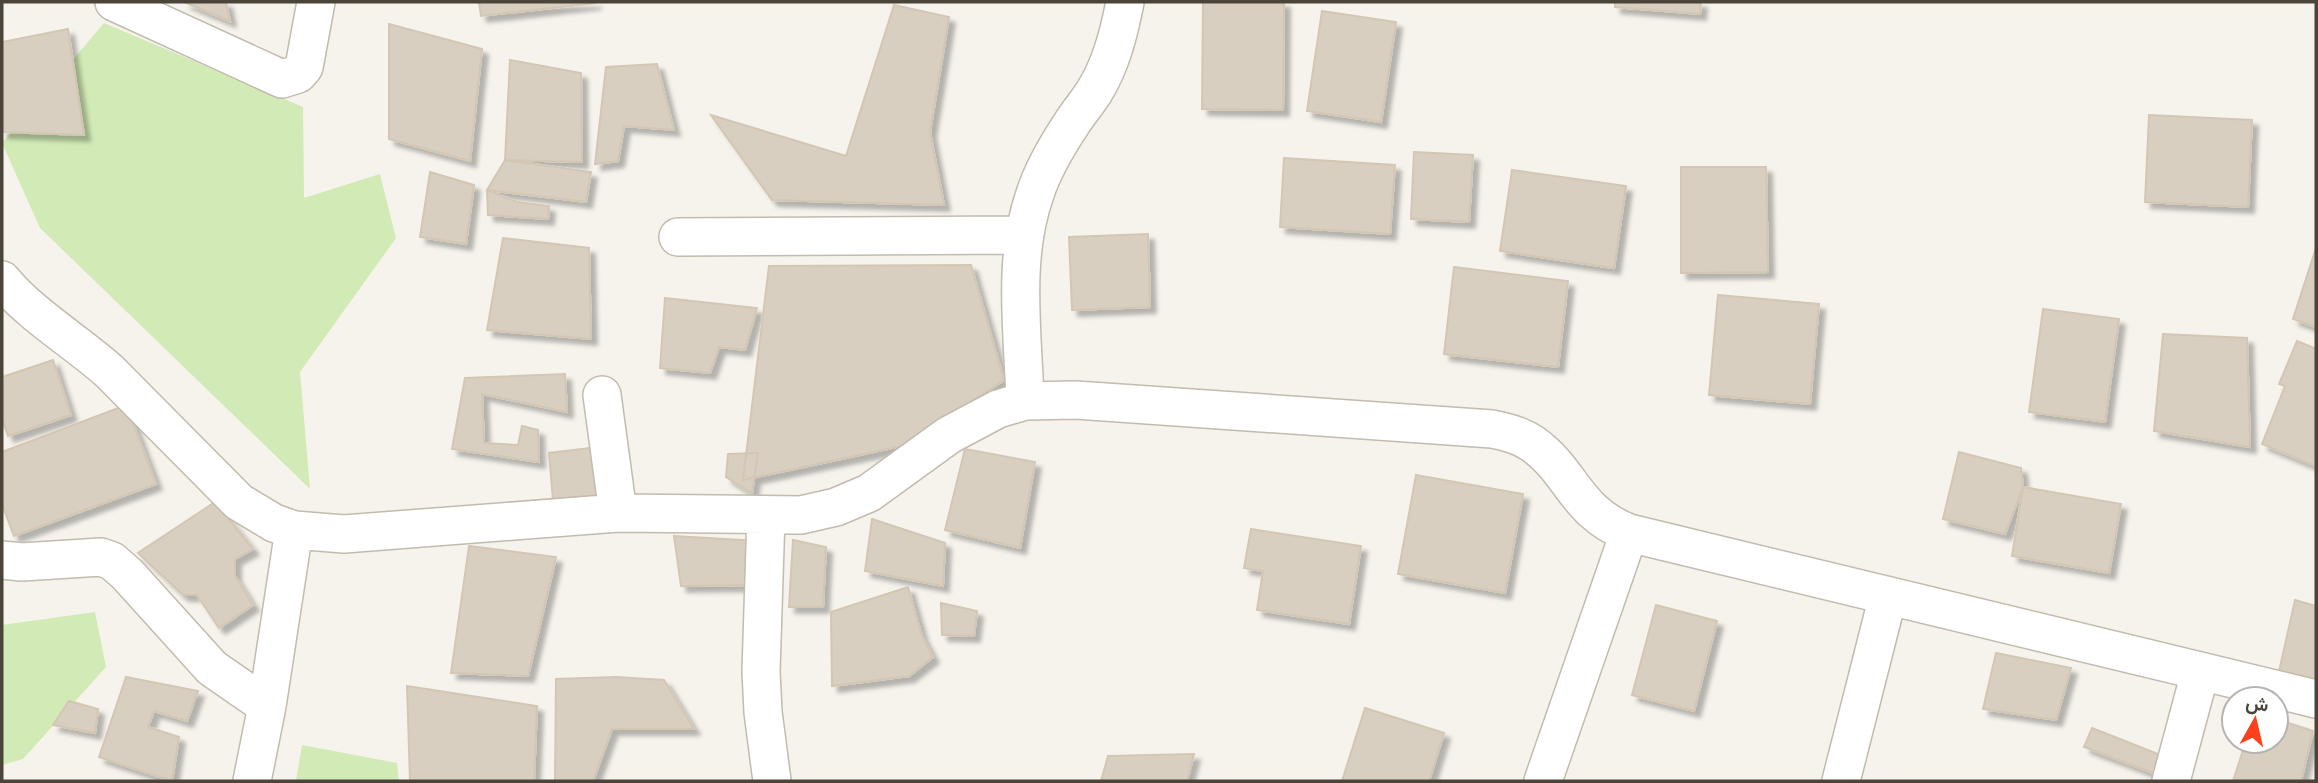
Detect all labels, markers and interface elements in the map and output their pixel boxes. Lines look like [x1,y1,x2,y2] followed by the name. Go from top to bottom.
[2220,685,2290,755] north arrow
[2244,690,2271,717] text: ش

